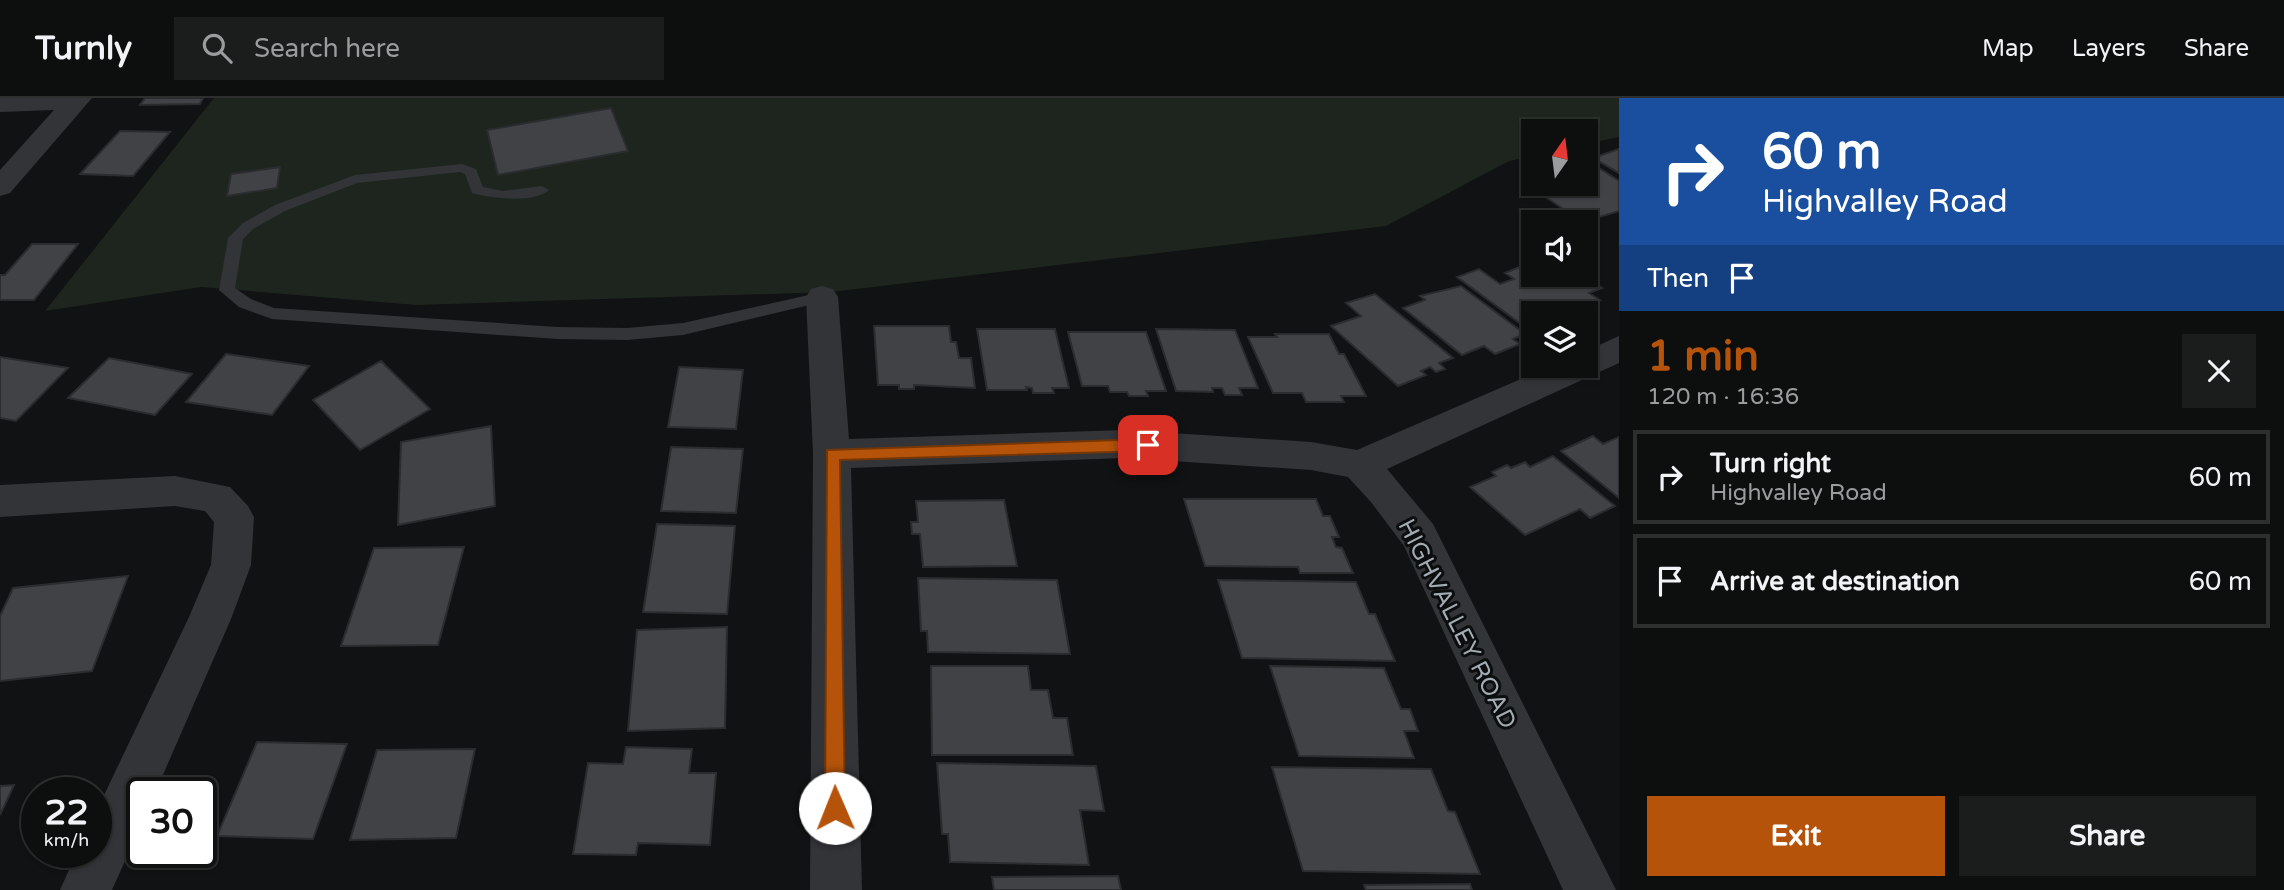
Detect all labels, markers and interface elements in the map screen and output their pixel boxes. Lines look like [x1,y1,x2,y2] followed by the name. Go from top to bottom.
[174,17,664,80] search box
[35,29,132,68] text: Turnly
[198,29,236,67] icon: search
[254,33,400,64] text: Search here
[1982,34,2034,63] text: Map
[2072,34,2146,63] text: Layers
[2184,34,2249,63] text: Share
[1521,119,1598,196] north arrow
[1521,119,1598,378] map controls
[1762,123,1881,182] text: 60 m
[1647,126,1738,217] icon: right
[1762,183,2008,221] text: Highvalley Road
[1521,210,1598,287] button: sound
[1723,259,1761,297] icon: arrive
[1647,263,1709,294] text: Then
[1521,301,1598,378] button: layers
[1647,331,1759,382] text: 1 min
[2182,334,2256,408] button: close
[1647,383,1799,411] text: 120 m · 16:36
[1118,415,1178,475] pin
[1129,426,1167,464] icon: arrive
[1710,448,1831,479] text: Turn right
[1651,458,1689,496] icon: right
[2189,462,2252,493] text: 60 m
[1710,479,1887,507] text: Highvalley Road
[1392,514,1522,734] street label: HIGHVALLEY ROAD
[1651,562,1689,600] icon: arrive
[1710,566,1960,597] text: Arrive at destination
[2189,566,2252,597] text: 60 m
[798,771,872,845] position arrow
[126,777,217,868] speed limit sign: 30
[45,792,88,834] text: 22
[1647,796,1945,876] button: Exit
[1959,796,2256,876] button: Share
[44,829,89,851] text: km/h

